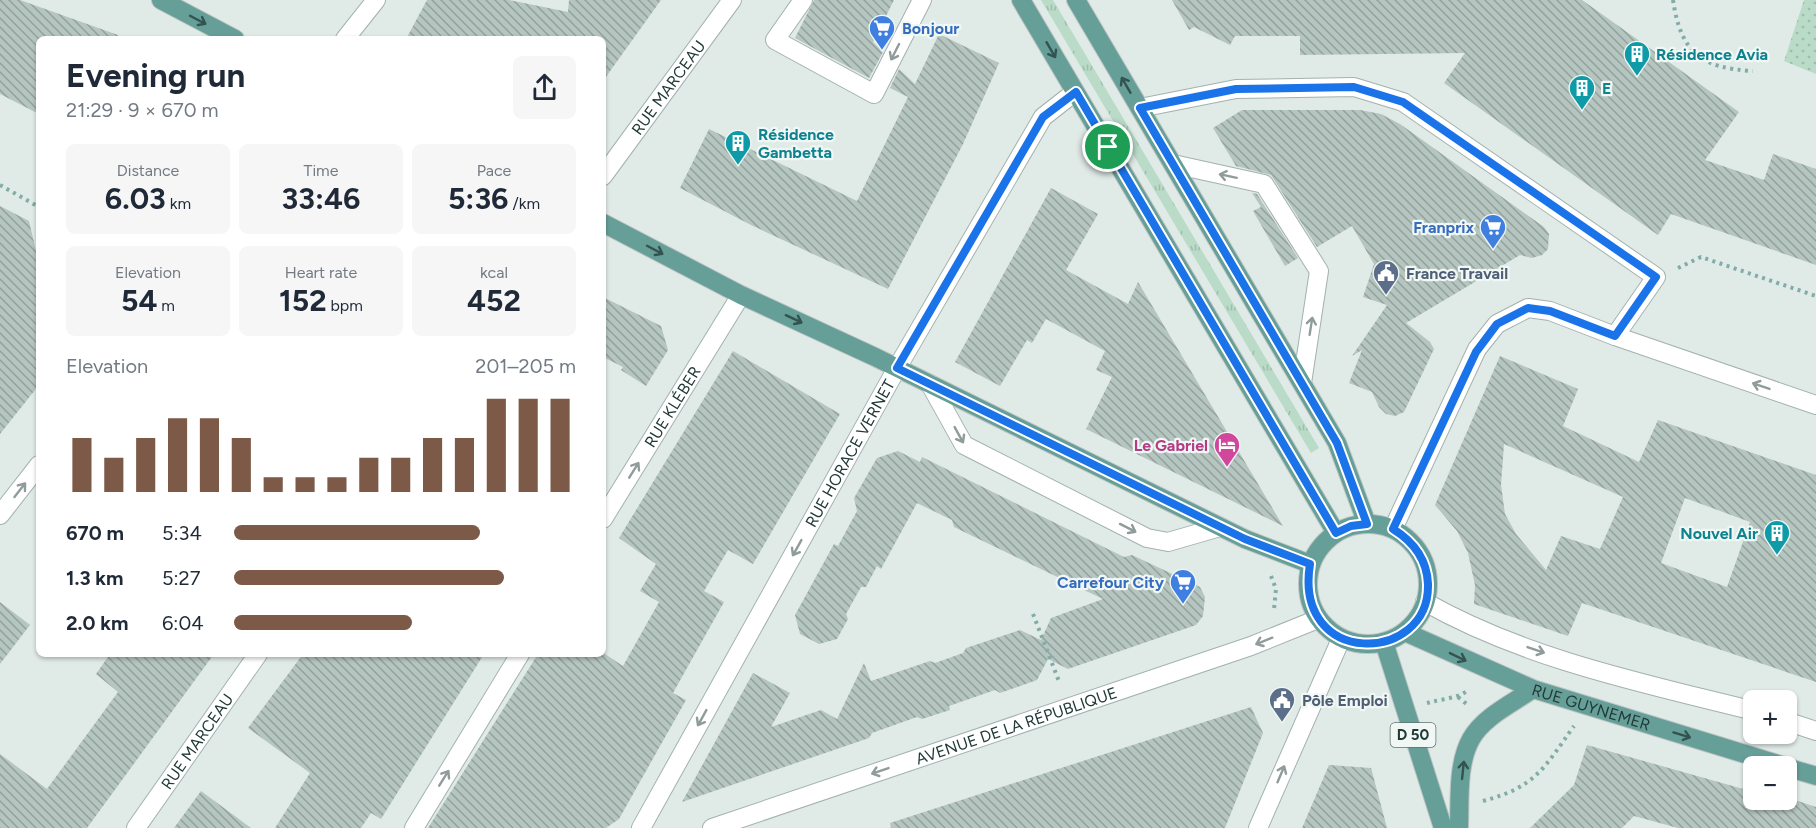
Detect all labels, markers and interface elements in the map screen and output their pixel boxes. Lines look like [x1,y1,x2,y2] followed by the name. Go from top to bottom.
[867,13,897,51] supermarket icon: Bonjour
[189,14,207,26] one-way arrow
[902,19,959,38] place label: Bonjour
[628,37,709,139] street label: RUE MARCEAU
[1622,39,1652,77] building icon: Résidence Avia
[1046,41,1057,59] one-way arrow
[889,43,901,60] one-way arrow
[1656,45,1768,64] place label: Résidence Avia
[66,56,245,95] text: Evening run
[513,56,576,119] button: share
[1567,73,1597,111] building icon: E
[1120,77,1132,94] one-way arrow
[1602,79,1611,98] place label: E
[66,98,218,122] text: 21:29 · 9 × 670 m
[1082,121,1133,172] pin
[758,125,834,162] place label: Résidence Gambetta
[723,128,753,166] building icon: Résidence Gambetta
[1091,130,1124,163] icon: arrive
[117,161,179,180] text: Distance
[304,161,338,180] text: Time
[477,161,511,180] text: Pace
[1219,170,1238,181] one-way arrow
[105,180,166,217] text: 6.03
[282,180,360,217] text: 33:46
[448,180,508,217] text: 5:36
[166,194,191,213] text: km
[508,194,540,213] text: /km
[1478,212,1508,250] supermarket icon: Franprix
[1413,218,1474,237] place label: Franprix
[646,244,663,256] one-way arrow
[1371,258,1401,296] public building icon: France Travail
[115,263,181,282] text: Elevation
[285,263,357,282] text: Heart rate
[480,263,508,282] text: kcal
[1406,264,1508,283] place label: France Travail
[121,282,157,319] text: 54
[279,282,327,319] text: 152
[467,282,521,319] text: 452
[157,296,175,315] text: m
[327,296,363,315] text: bpm
[785,315,803,326] one-way arrow
[1305,316,1316,336] one-way arrow
[66,354,148,378] text: Elevation
[475,354,576,378] text: 201–205 m
[641,363,705,451] street label: RUE KLÉBER
[801,376,899,531] street label: RUE HORACE VERNET
[1752,380,1771,391] one-way arrow
[954,426,965,444] one-way arrow
[1212,430,1242,468] hotel icon: Le Gabriel
[1134,436,1208,455] place label: Le Gabriel
[627,461,640,478] one-way arrow
[13,483,26,499] one-way arrow
[1762,518,1792,556] building icon: Nouvel Air
[66,521,124,545] text: 670 m
[162,521,202,545] text: 5:34
[1119,523,1137,535] one-way arrow
[1680,524,1758,543] place label: Nouvel Air
[791,539,803,556] one-way arrow
[66,566,123,590] text: 1.3 km
[162,566,200,590] text: 5:27
[1168,567,1198,605] supermarket icon: Carrefour City
[1057,573,1165,592] place label: Carrefour City
[66,611,128,635] text: 2.0 km
[162,611,204,635] text: 6:04
[1255,636,1274,647] one-way arrow
[1527,646,1545,657] one-way arrow
[1449,652,1467,664] one-way arrow
[1530,680,1653,734] street label: RUE GUYNEMER
[913,683,1119,769] street label: AVENUE DE LA RÉPUBLIQUE
[1267,685,1297,723] public building icon: Pôle Emploi
[157,690,237,793] street label: RUE MARCEAU
[1743,690,1797,810] map controls
[1743,690,1797,744] button: +
[1302,691,1388,710] place label: Pôle Emploi
[696,709,708,726] one-way arrow
[1390,723,1436,747] road number: D 50
[1672,730,1691,741] one-way arrow
[1743,756,1797,810] button: −
[1458,760,1469,780] one-way arrow
[1276,766,1287,784] one-way arrow
[871,767,890,778] one-way arrow
[439,770,451,787] one-way arrow

